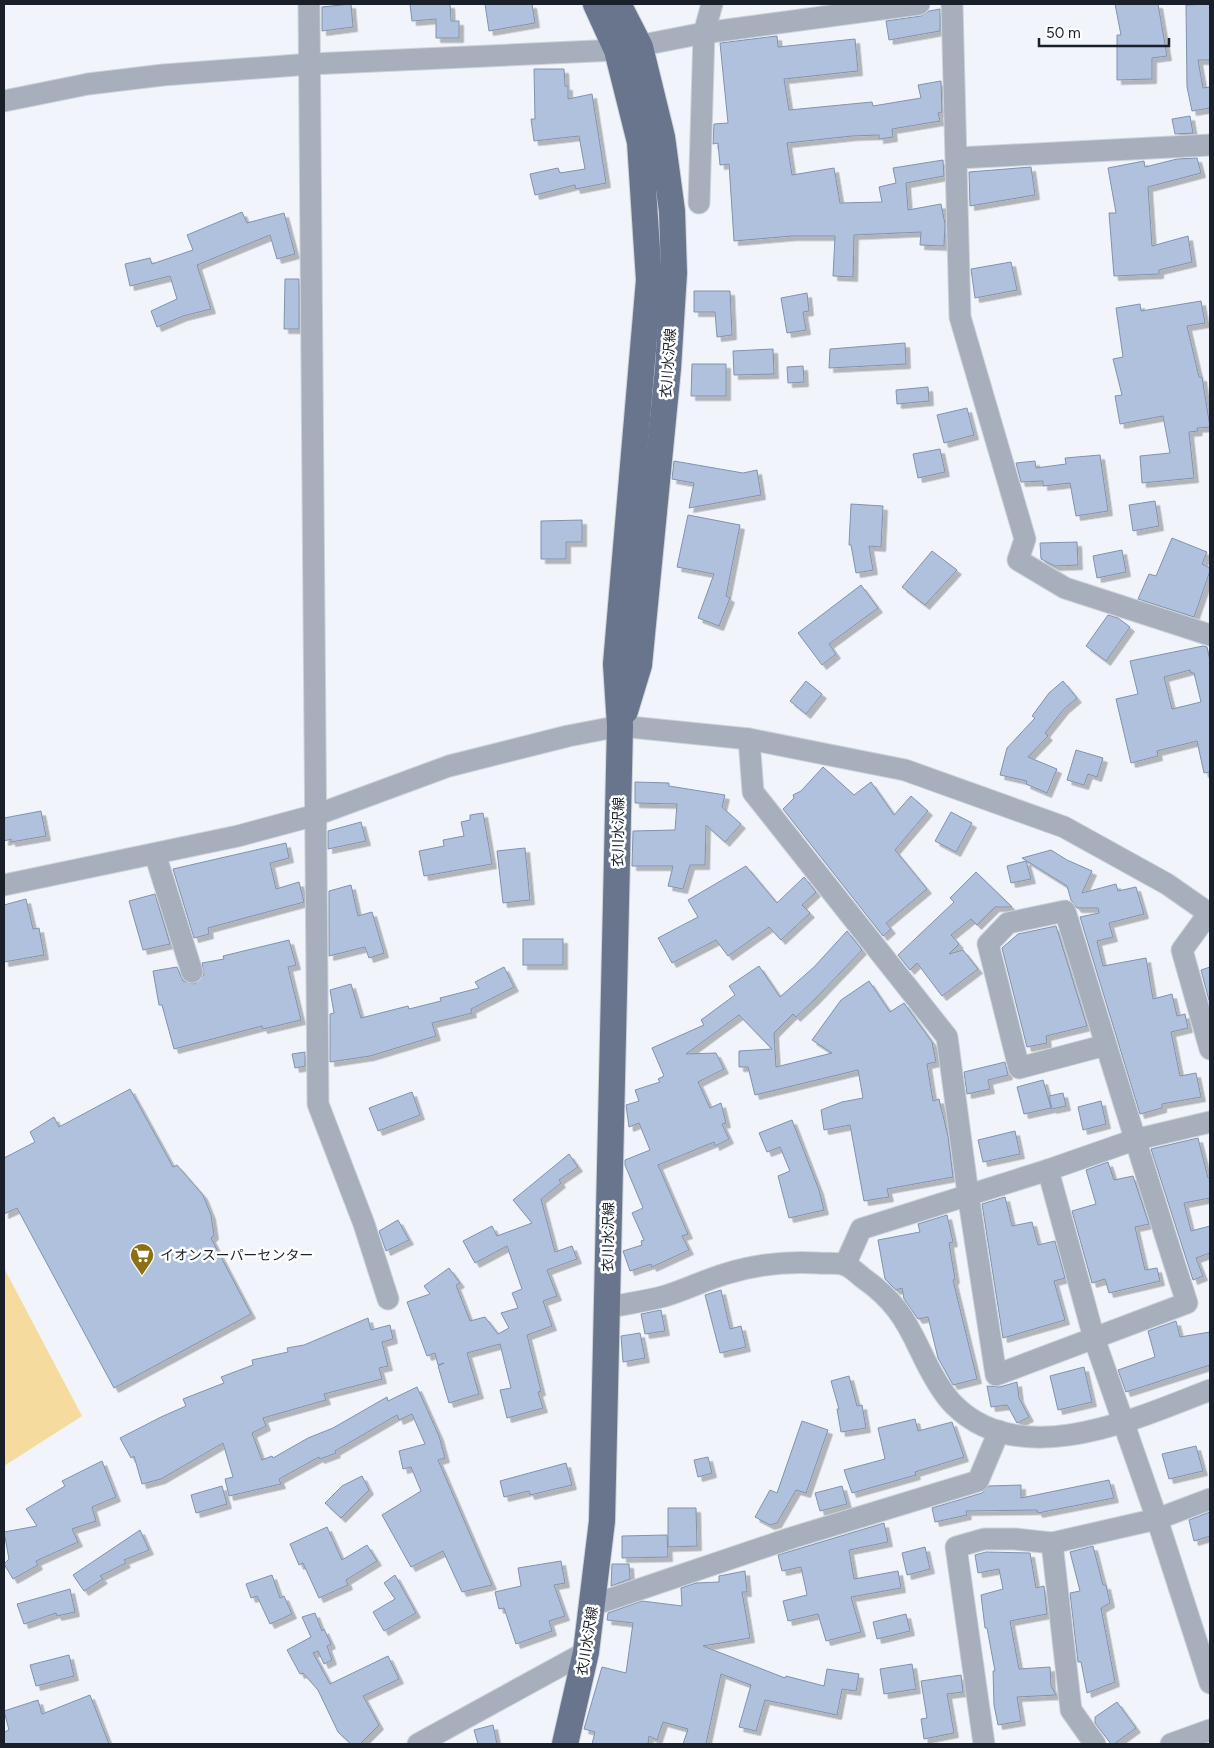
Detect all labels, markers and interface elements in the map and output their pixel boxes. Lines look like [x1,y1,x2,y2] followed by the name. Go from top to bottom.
[1039,15,1169,47] scale bar
[1046,24,1081,42] text: 50 m
[658,328,679,399] street label: 衣川水沢線
[609,797,628,867] street label: 衣川水沢線
[599,1202,618,1272] street label: 衣川水沢線
[129,1242,155,1276] supermarket icon: イオンスーパーセンター
[160,1247,314,1264] place label: イオンスーパーセンター
[574,1605,601,1677] street label: 衣川水沢線

